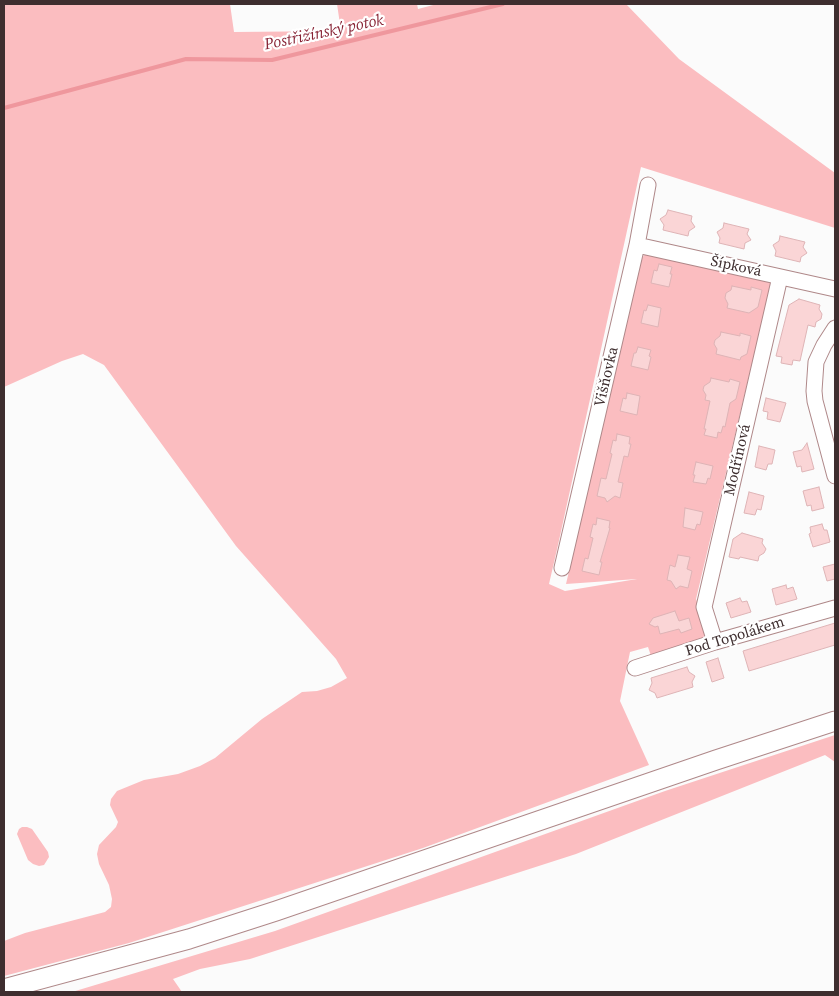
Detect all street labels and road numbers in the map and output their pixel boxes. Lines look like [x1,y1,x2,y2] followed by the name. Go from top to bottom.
[709,253,763,281] street label: Šípková
[591,345,623,409] street label: Višňovka
[721,422,755,498] street label: Modřínová
[683,613,787,661] street label: Pod Topolákem

